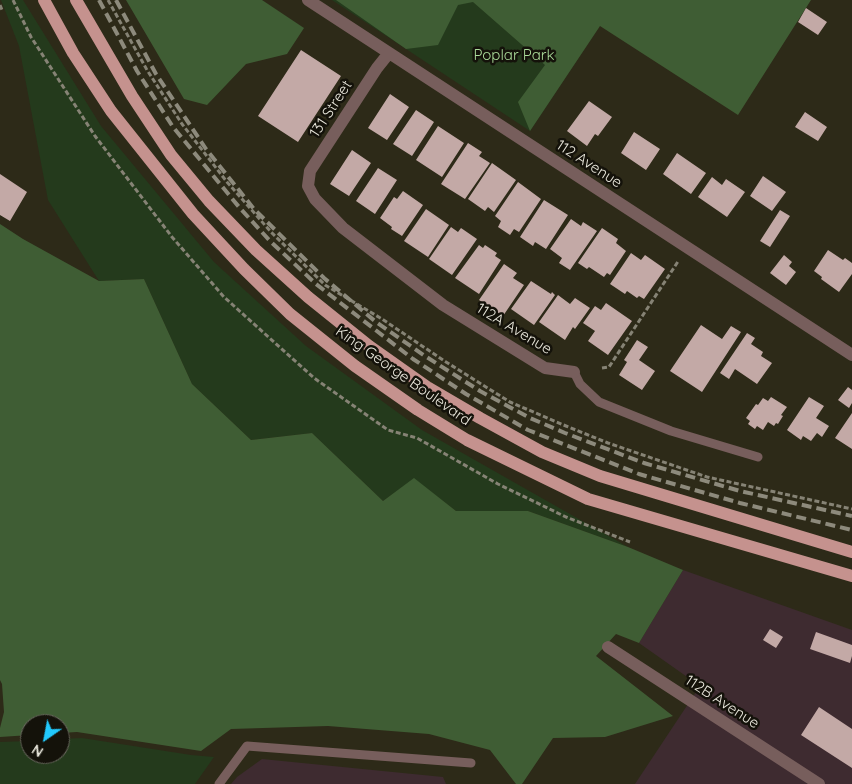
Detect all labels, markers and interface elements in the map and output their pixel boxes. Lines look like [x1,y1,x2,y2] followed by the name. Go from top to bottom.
[473,46,555,64] park label: Poplar Park
[306,77,356,141] street label: 131 Street
[553,136,625,192] street label: 112 Avenue
[473,300,555,358] street label: 112A Avenue
[332,322,474,430] street label: King George Boulevard
[682,671,762,733] street label: 112B Avenue
[20,714,70,764] north arrow
[28,740,47,761] text: N

